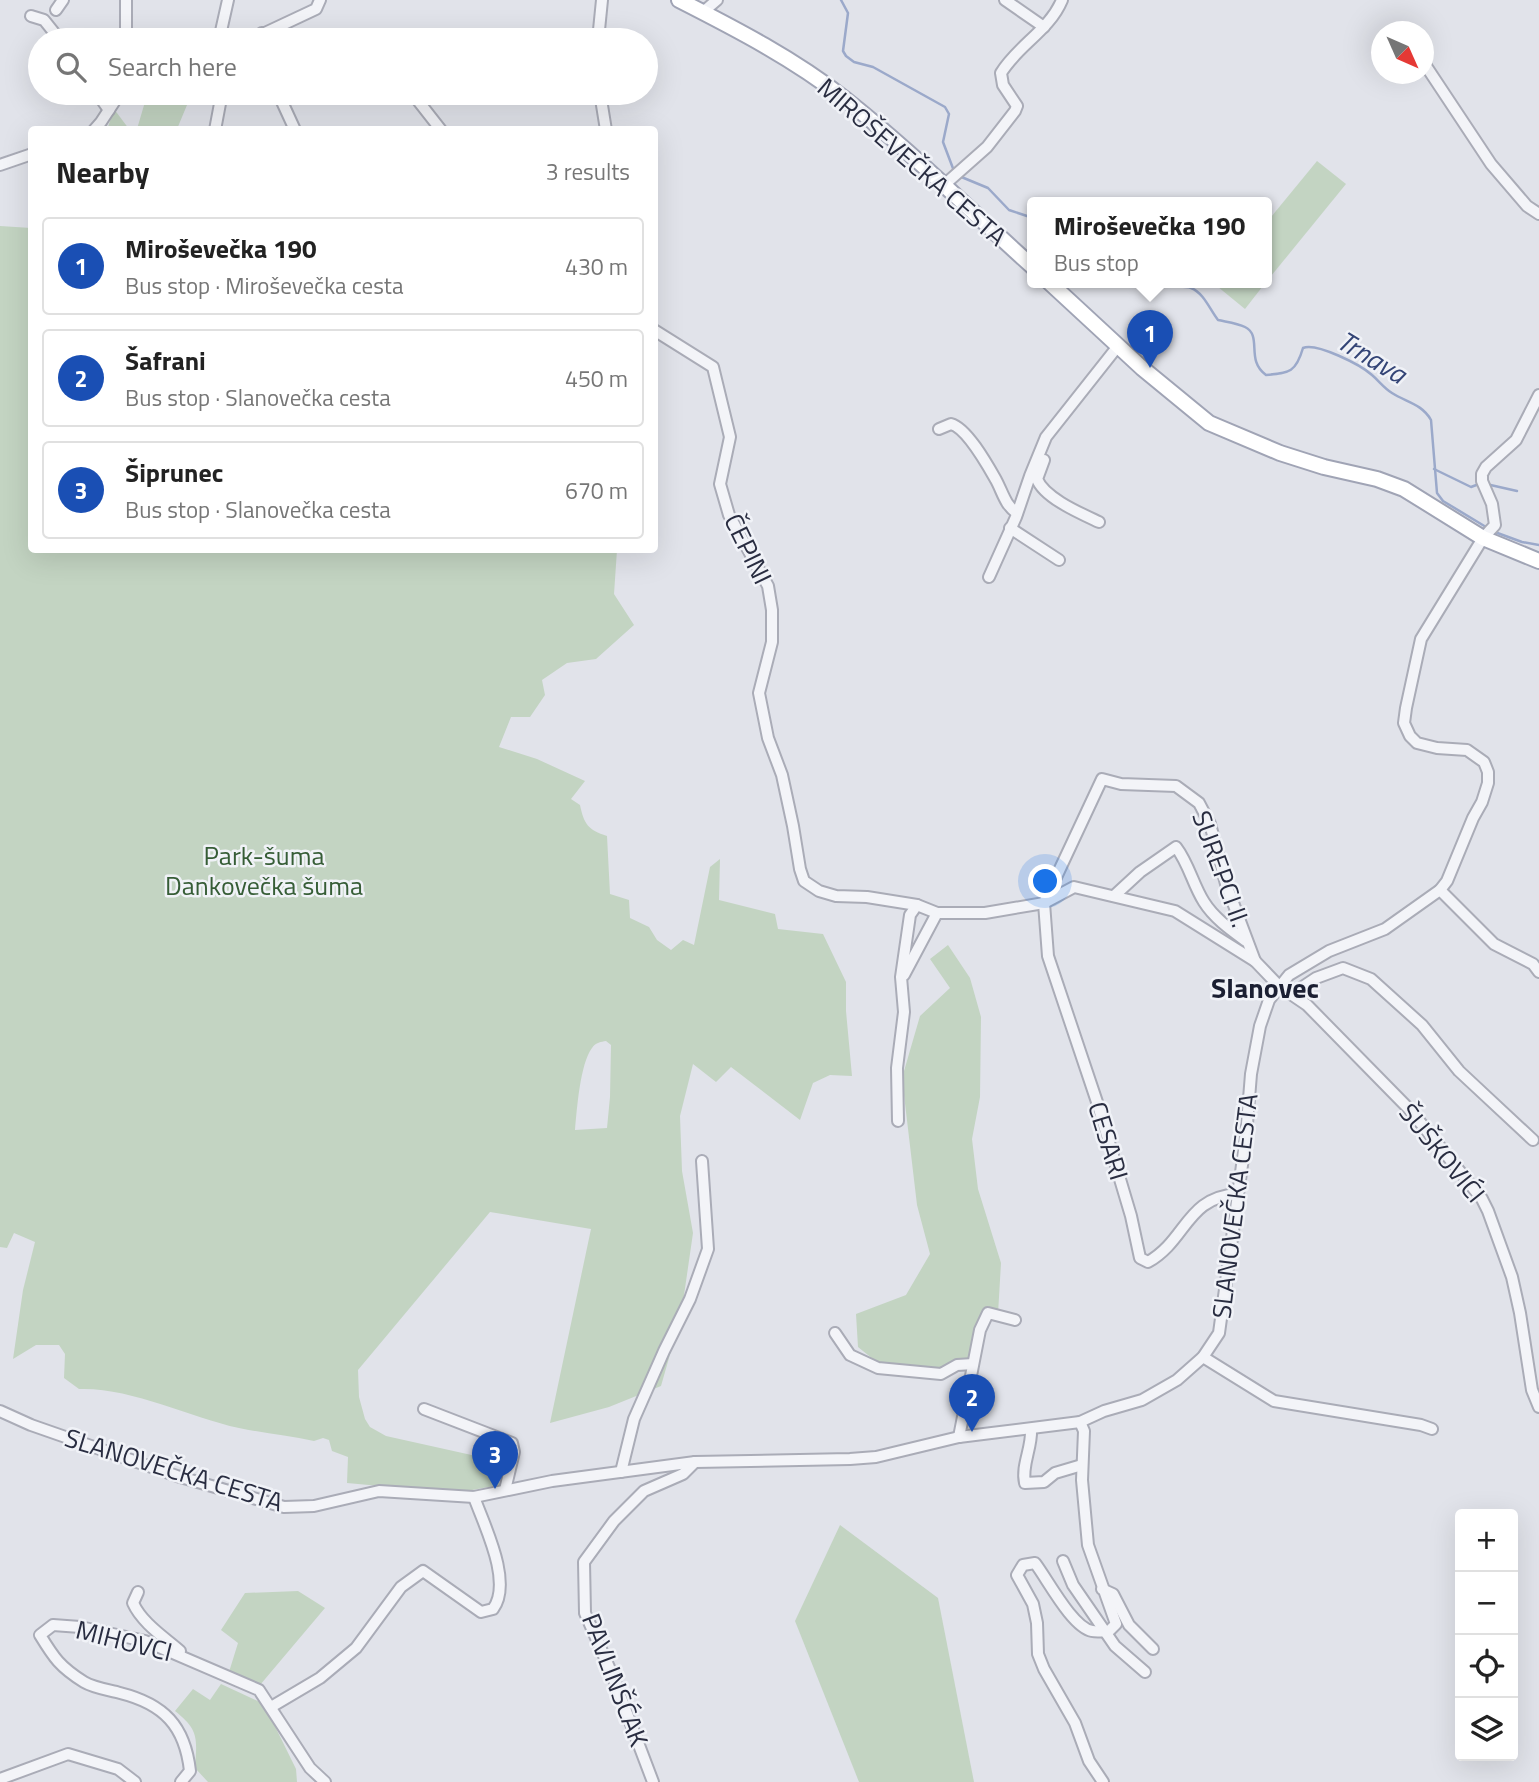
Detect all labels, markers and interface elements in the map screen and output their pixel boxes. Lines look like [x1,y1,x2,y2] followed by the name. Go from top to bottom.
[1371,21,1434,84] north arrow
[28,28,658,105] search box
[108,47,237,86] text: Search here
[52,48,90,86] icon: search
[809,68,1016,255] street label: MIROŠEVEČKA CESTA
[56,149,149,195] text: Nearby
[546,154,630,189] text: 3 results
[1027,197,1272,288] popup
[1054,206,1245,245] text: Miroševečka 190
[125,229,317,268] text: Miroševečka 190
[1054,245,1139,280] text: Bus stop
[75,249,87,284] text: 1
[565,249,628,284] text: 430 m
[125,268,403,303] text: Bus stop · Miroševečka cesta
[1127,310,1173,368] pin: 1
[1329,319,1417,395] water label: Trnava
[125,341,206,380] text: Šafrani
[75,361,87,396] text: 2
[565,361,628,396] text: 450 m
[125,380,391,415] text: Bus stop · Slanovečka cesta
[125,453,223,492] text: Šiprunec
[75,473,87,508] text: 3
[565,473,628,508] text: 670 m
[125,492,391,527] text: Bus stop · Slanovečka cesta
[715,507,782,591] street label: ČEPINI
[1182,805,1261,933] street label: SUREPCI II.
[165,836,363,905] park label: Park-šuma Dankovečka šuma
[1028,864,1062,898] your location
[1211,966,1319,1009] district label: Slanovec
[1201,1091,1268,1321] street label: SLANOVEČKA CESTA
[1390,1094,1495,1211] street label: ŠUŠKOVIĆI
[1078,1097,1139,1185] street label: CESARI
[949,1374,995,1432] pin: 2
[60,1418,288,1521] street label: SLANOVEČKA CESTA
[472,1431,518,1489] pin: 3
[1455,1509,1518,1761] map controls
[1455,1509,1518,1572] button: +
[1455,1572,1518,1635] button: −
[572,1608,659,1752] street label: PAVLINŠĆAK
[72,1610,176,1671] street label: MIHOVCI
[1455,1635,1518,1698] button: locate
[1455,1698,1518,1761] button: layers

